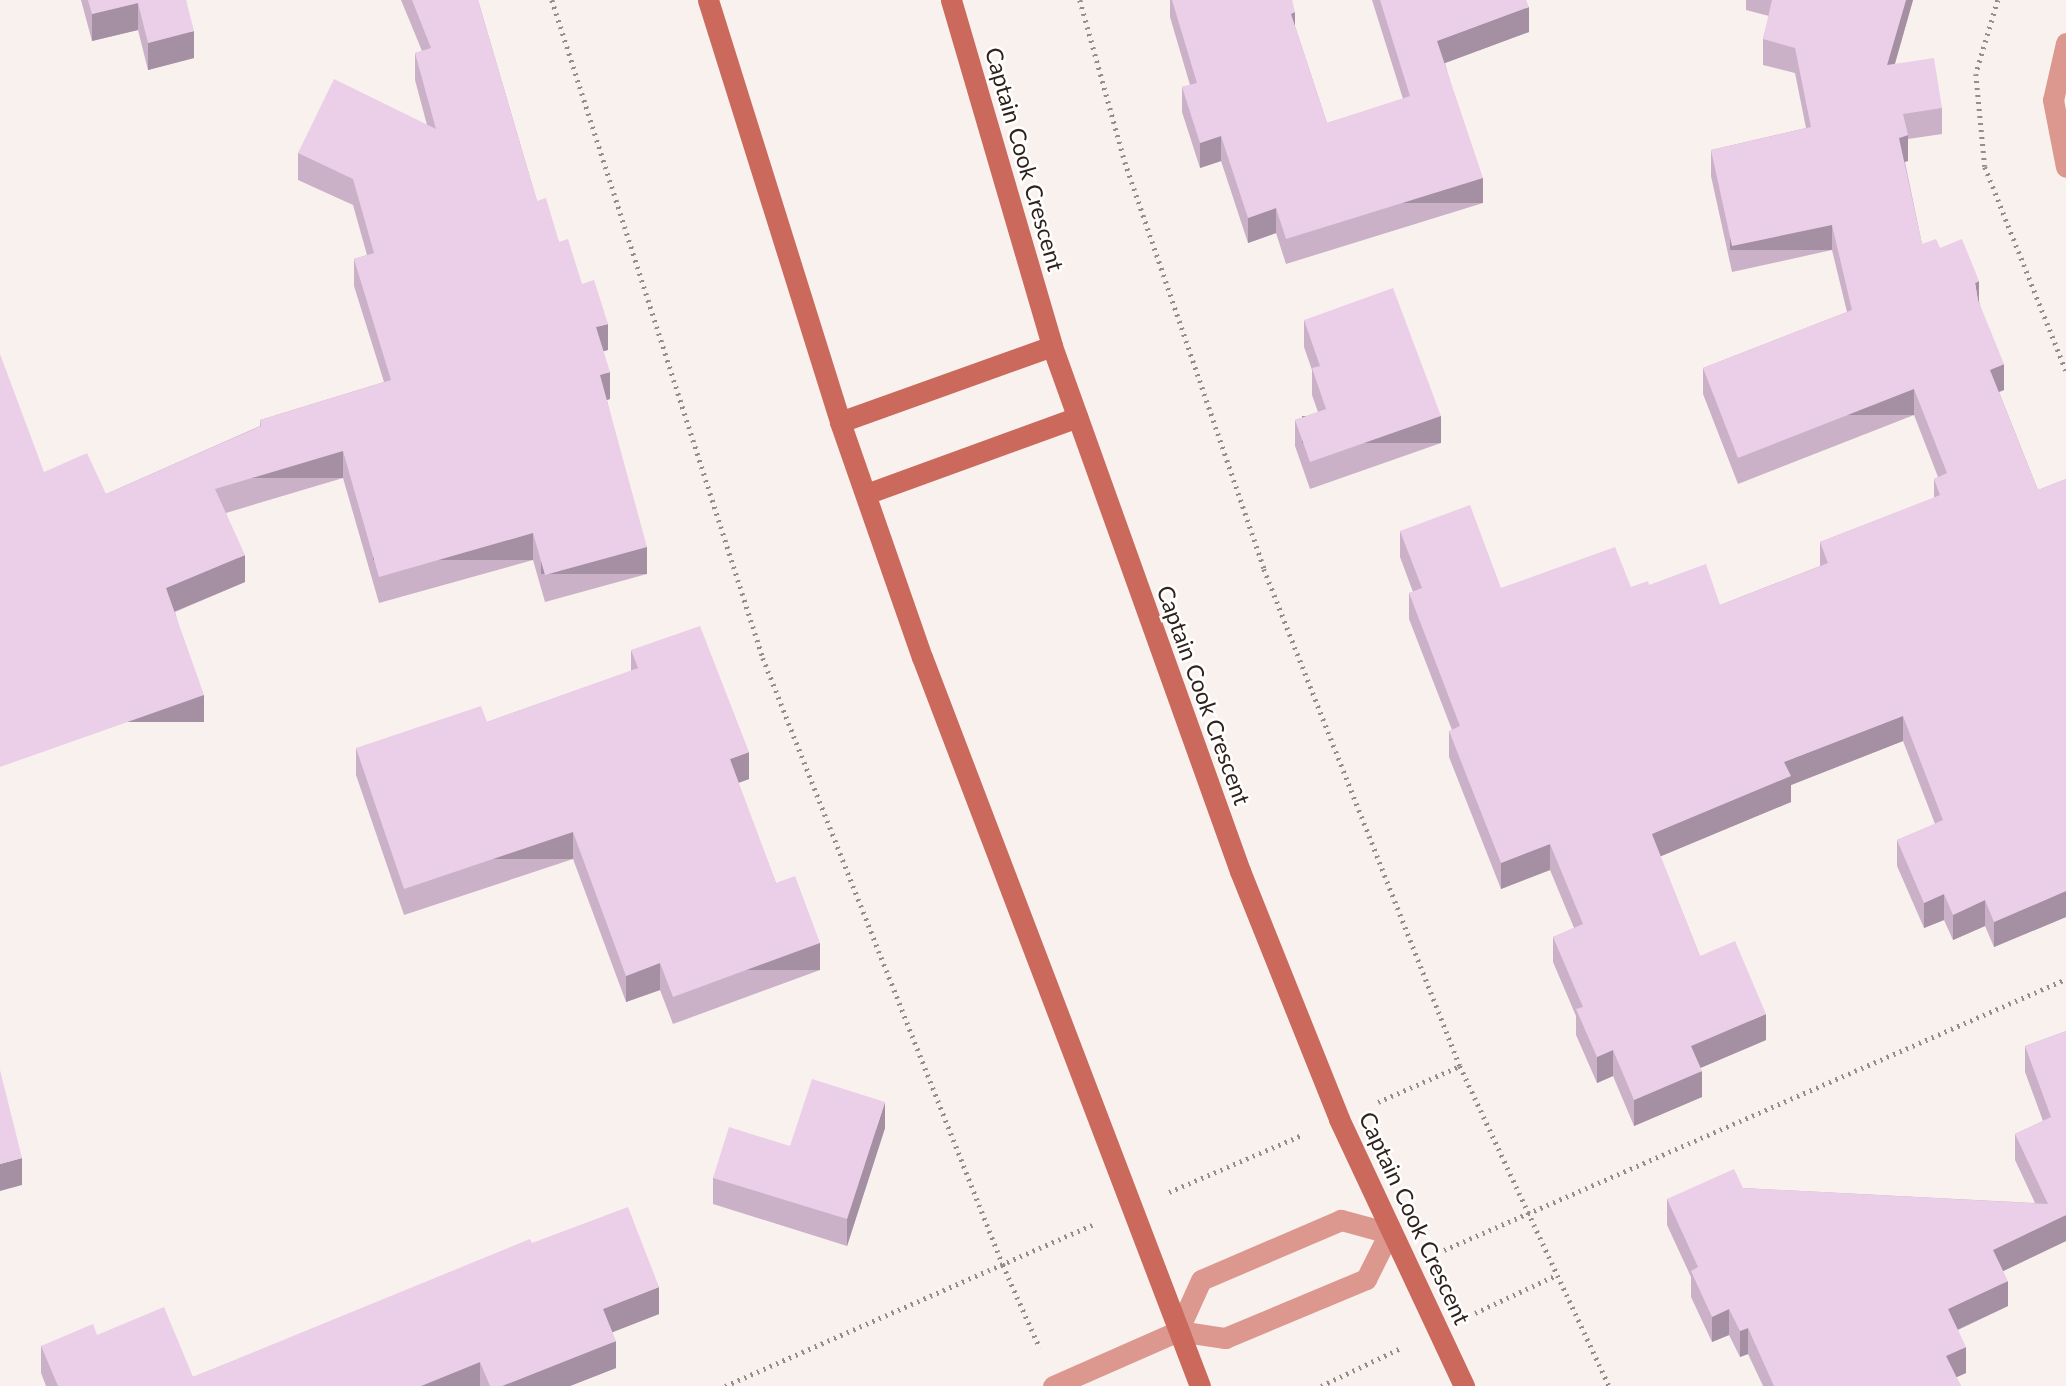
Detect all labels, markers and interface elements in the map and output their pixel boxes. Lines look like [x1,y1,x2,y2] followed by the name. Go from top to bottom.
[980,44,1070,274] street label: Captain Cook Crescent
[1151,582,1257,808] street label: Captain Cook Crescent
[1354,1107,1476,1329] street label: Captain Cook Crescent

